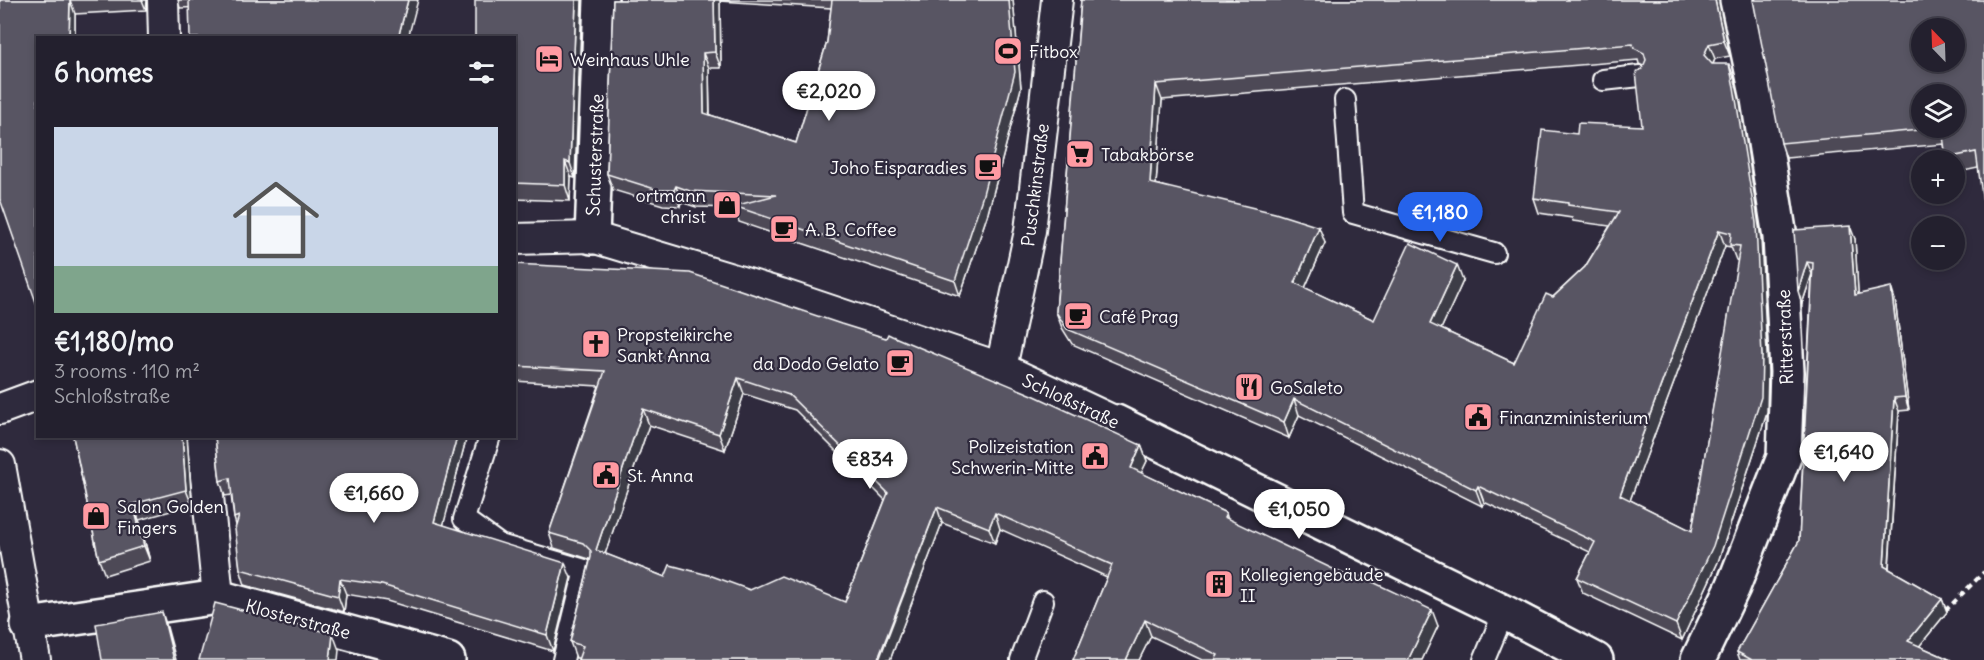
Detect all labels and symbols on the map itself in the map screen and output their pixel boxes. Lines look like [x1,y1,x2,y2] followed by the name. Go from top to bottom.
[1911,18,1965,72] north arrow
[992,35,1024,67] sports icon: Fitbox
[1029,40,1078,63] place label: Fitbox
[533,43,565,75] hotel icon: Weinhaus Uhle
[570,48,690,71] place label: Weinhaus Uhle
[780,71,878,122] pin: €2,020
[581,94,609,216] street label: Schusterstraße
[1016,122,1054,248] street label: Puschkinstraße
[1064,138,1096,170] supermarket icon: Tabakbörse
[1101,143,1194,166] place label: Tabakbörse
[972,151,1004,183] cafe icon: Joho Eisparadies
[830,156,967,179] place label: Joho Eisparadies
[636,184,706,228] place label: ortmann christ
[711,189,743,221] shop icon: ortmann christ
[1391,192,1489,243] pin: €1,180
[768,213,800,245] cafe icon: A. B. Coffee
[805,218,897,241] place label: A. B. Coffee
[1772,289,1798,385] street label: Ritterstraße
[1062,300,1094,332] cafe icon: Café Prag
[1099,305,1179,328] place label: Café Prag
[617,323,733,367] place label: Propsteikirche Sankt Anna
[580,328,612,360] church icon: Propsteikirche Sankt Anna
[884,347,916,379] cafe icon: da Dodo Gelato
[753,352,879,375] place label: da Dodo Gelato
[1019,368,1123,434] street label: Schloßstraße
[1233,371,1265,403] restaurant icon: GoSaleto
[1270,376,1343,399] place label: GoSaleto
[1462,401,1494,433] public building icon: Finanzministerium
[1499,406,1649,429] place label: Finanzministerium
[1795,432,1893,483] pin: €1,640
[951,435,1074,479] place label: Polizeistation Schwerin-Mitte
[834,439,906,490] pin: €834
[1079,440,1111,472] public building icon: Polizeistation Schwerin-Mitte
[590,459,622,491] public building icon: St. Anna
[627,464,693,487] place label: St. Anna
[325,473,423,524] pin: €1,660
[1250,489,1348,540] pin: €1,050
[117,495,224,539] place label: Salon Golden Fingers
[80,500,112,532] shop icon: Salon Golden Fingers
[1240,563,1384,607] place label: Kollegiengebäude II
[1203,568,1235,600] building icon: Kollegiengebäude II
[243,594,353,644] street label: Klosterstraße

